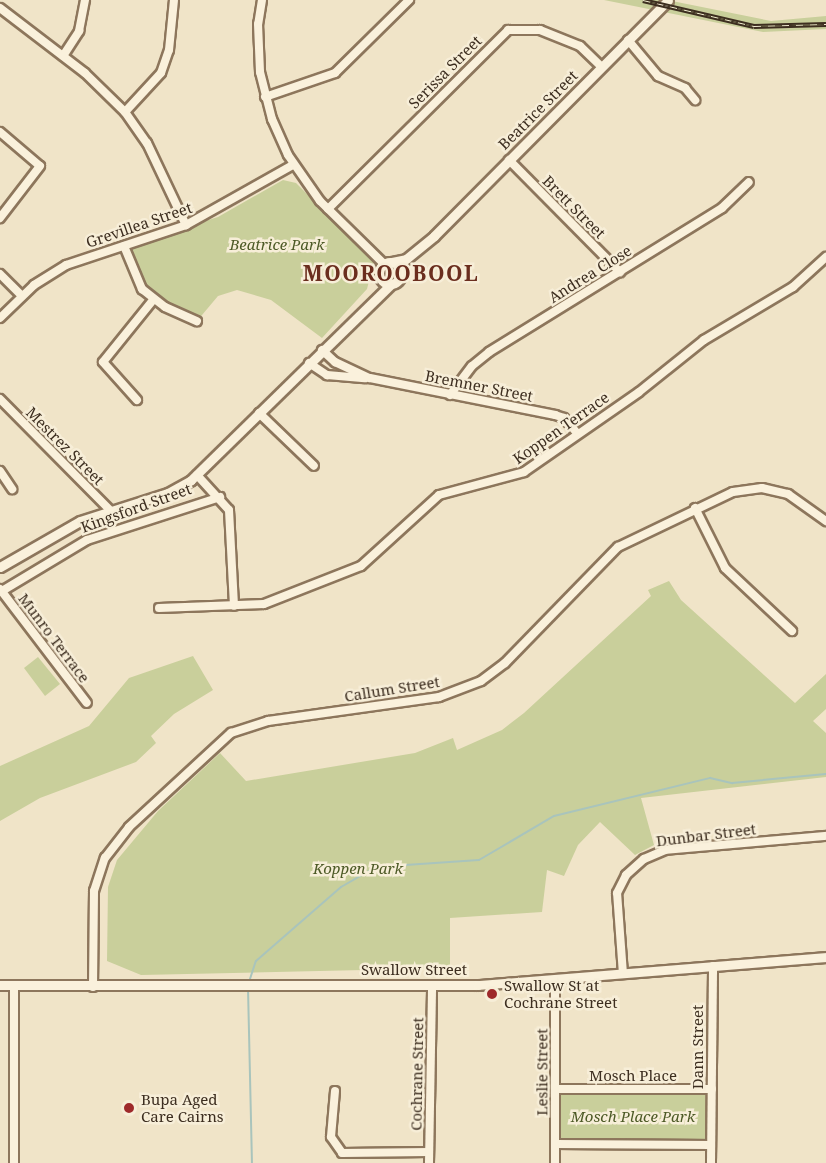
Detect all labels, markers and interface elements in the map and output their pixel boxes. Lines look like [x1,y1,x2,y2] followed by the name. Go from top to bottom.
[405,32,485,112] street label: Serissa Street
[495,67,581,153] street label: Beatrice Street
[539,172,609,242] street label: Brett Street
[84,198,194,252] street label: Grevillea Street
[229,236,325,254] park label: Beatrice Park
[545,241,635,307] street label: Andrea Close
[303,260,479,286] district label: MOOROOBOOL
[424,367,534,405] street label: Bremner Street
[510,388,612,468] street label: Koppen Terrace
[22,403,108,489] street label: Mestrez Street
[78,480,194,536] street label: Kingsford Street
[15,590,93,686] street label: Munro Terrace
[343,673,441,705] street label: Callum Street
[655,820,757,850] street label: Dunbar Street
[313,860,403,878] park label: Koppen Park
[361,961,467,979] street label: Swallow Street
[504,976,617,1011] place label: Swallow St at Cochrane Street
[485,987,499,1001] marker: Swallow St at Cochrane Street
[689,1005,707,1089] street label: Dann Street
[407,1017,427,1131] street label: Cochrane Street
[533,1028,551,1116] street label: Leslie Street
[589,1067,677,1085] street label: Mosch Place
[141,1090,224,1125] place label: Bupa Aged Care Cairns
[122,1101,136,1115] marker: Bupa Aged Care Cairns
[571,1108,695,1126] park label: Mosch Place Park

